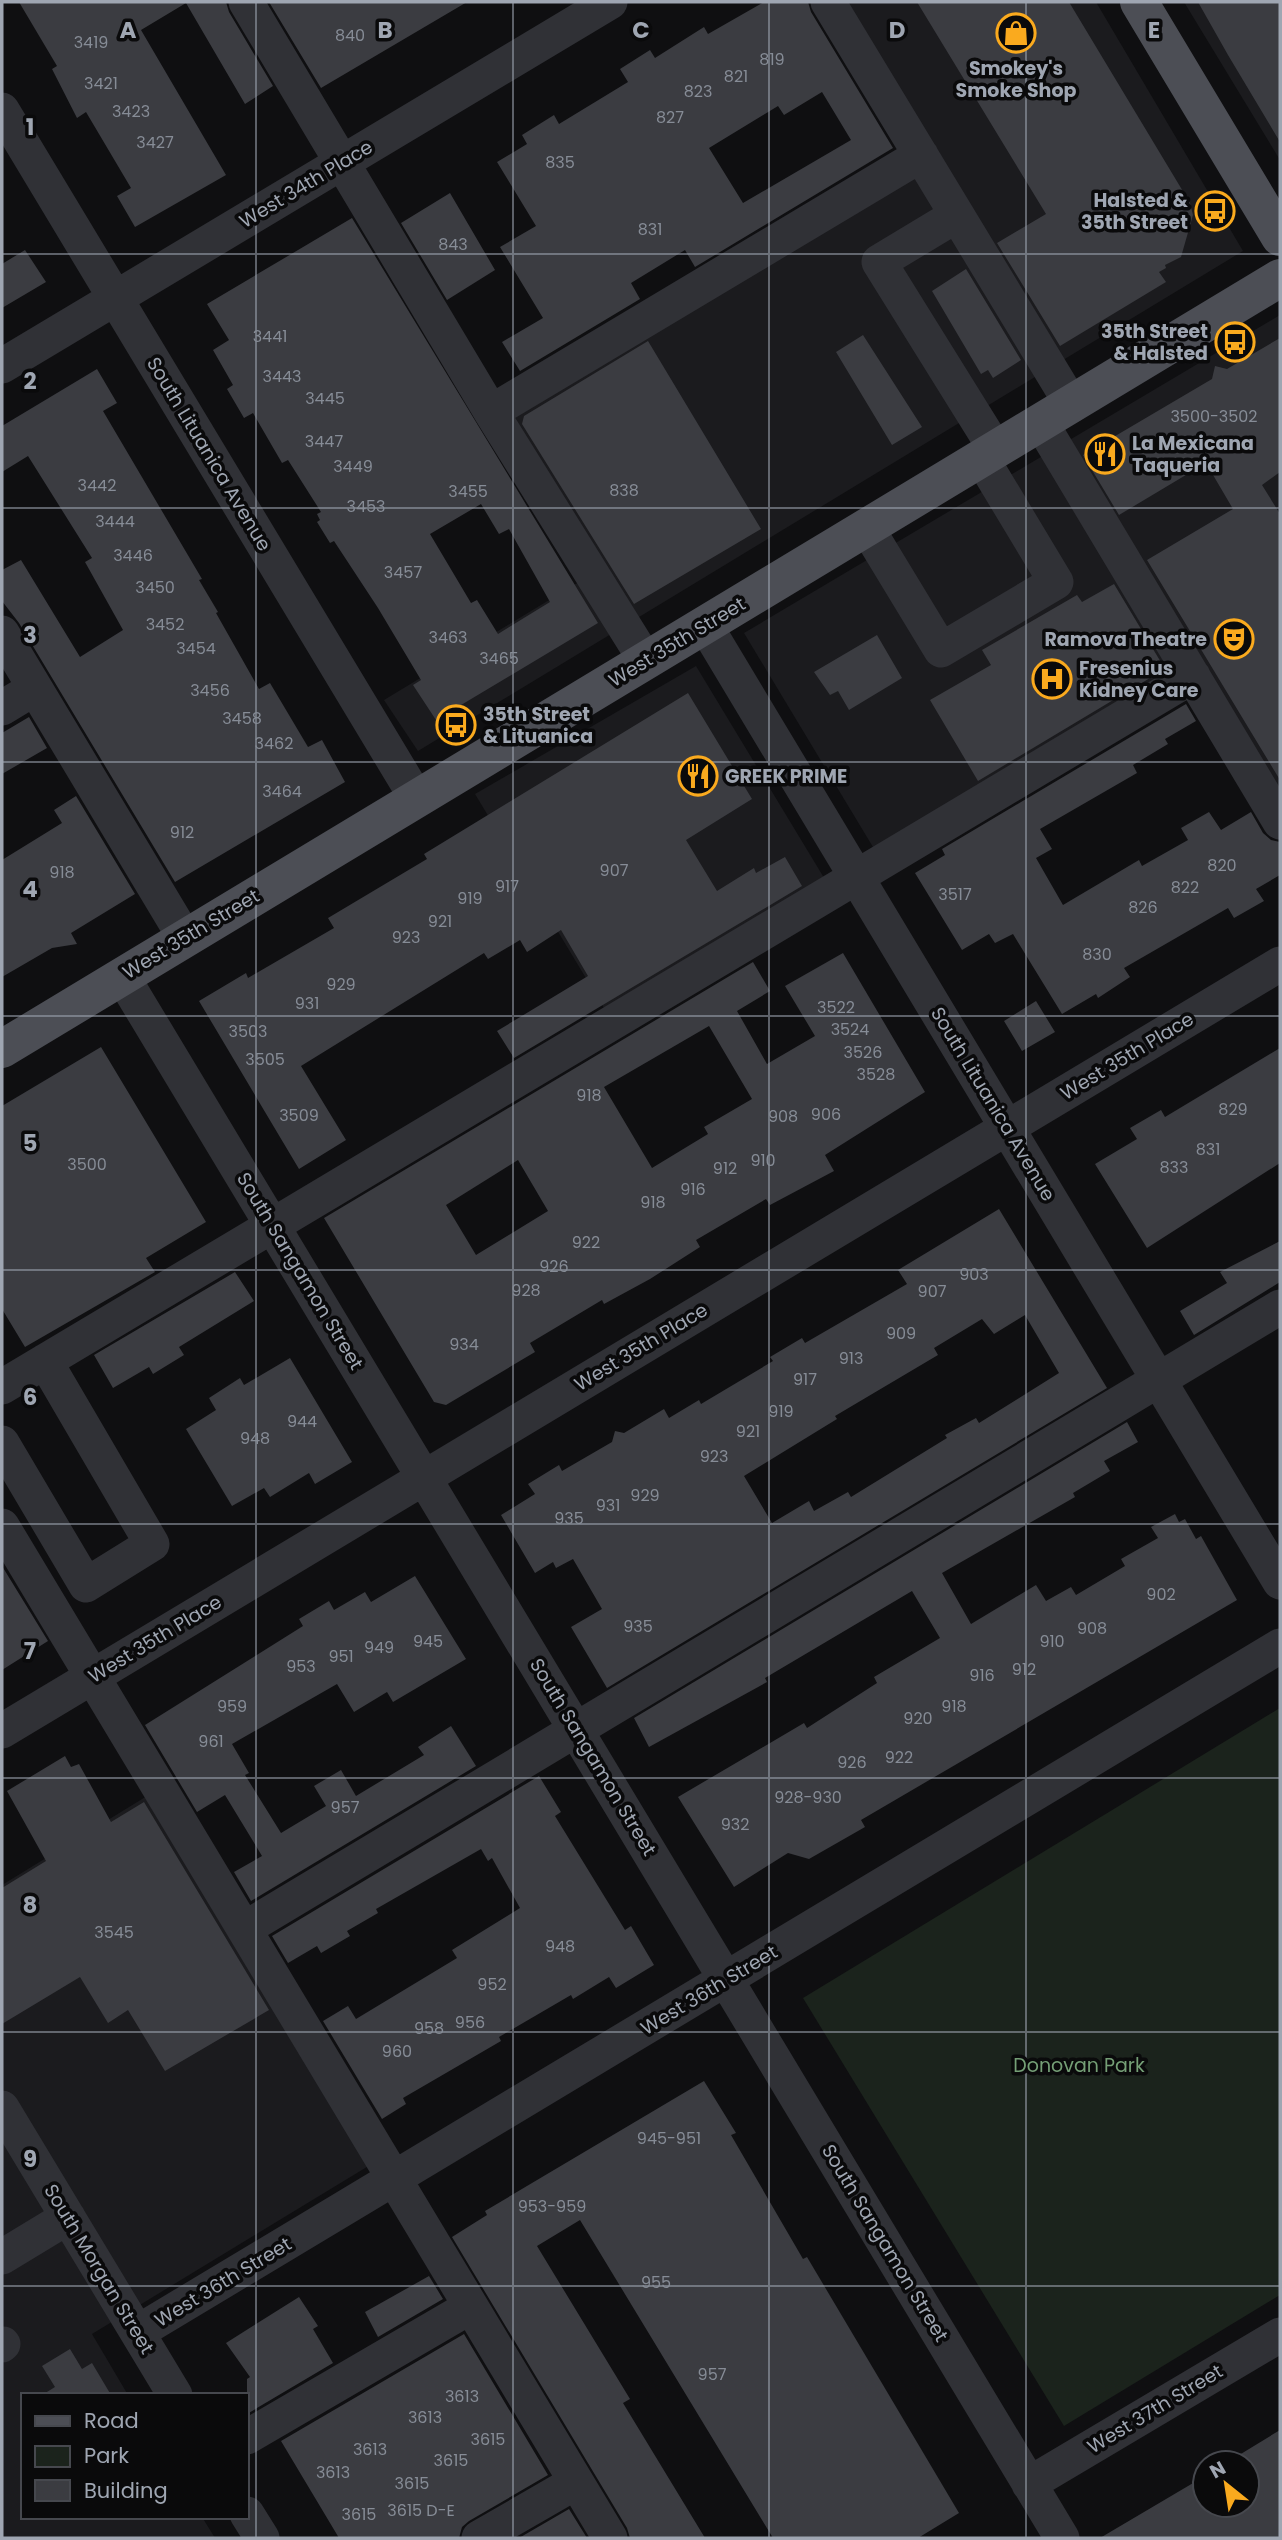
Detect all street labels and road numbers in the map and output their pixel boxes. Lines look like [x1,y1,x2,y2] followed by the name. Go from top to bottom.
[234,133,378,235] street label: West 34th Place
[140,352,278,556] street label: South Lituanica Avenue
[604,590,751,694] street label: West 35th Street
[118,882,265,986] street label: West 35th Street
[924,1002,1062,1206] street label: South Lituanica Avenue
[1055,1005,1199,1107] street label: West 35th Place
[230,1167,370,1375] street label: South Sangamon Street
[569,1296,713,1398] street label: West 35th Place
[83,1588,227,1690] street label: West 35th Place
[523,1653,663,1861] street label: South Sangamon Street
[635,1938,783,2042] street label: West 36th Street
[815,2139,955,2347] street label: South Sangamon Street
[38,2179,161,2359] street label: South Morgan Street
[149,2230,297,2334] street label: West 36th Street
[1082,2358,1228,2460] street label: West 37th Street

